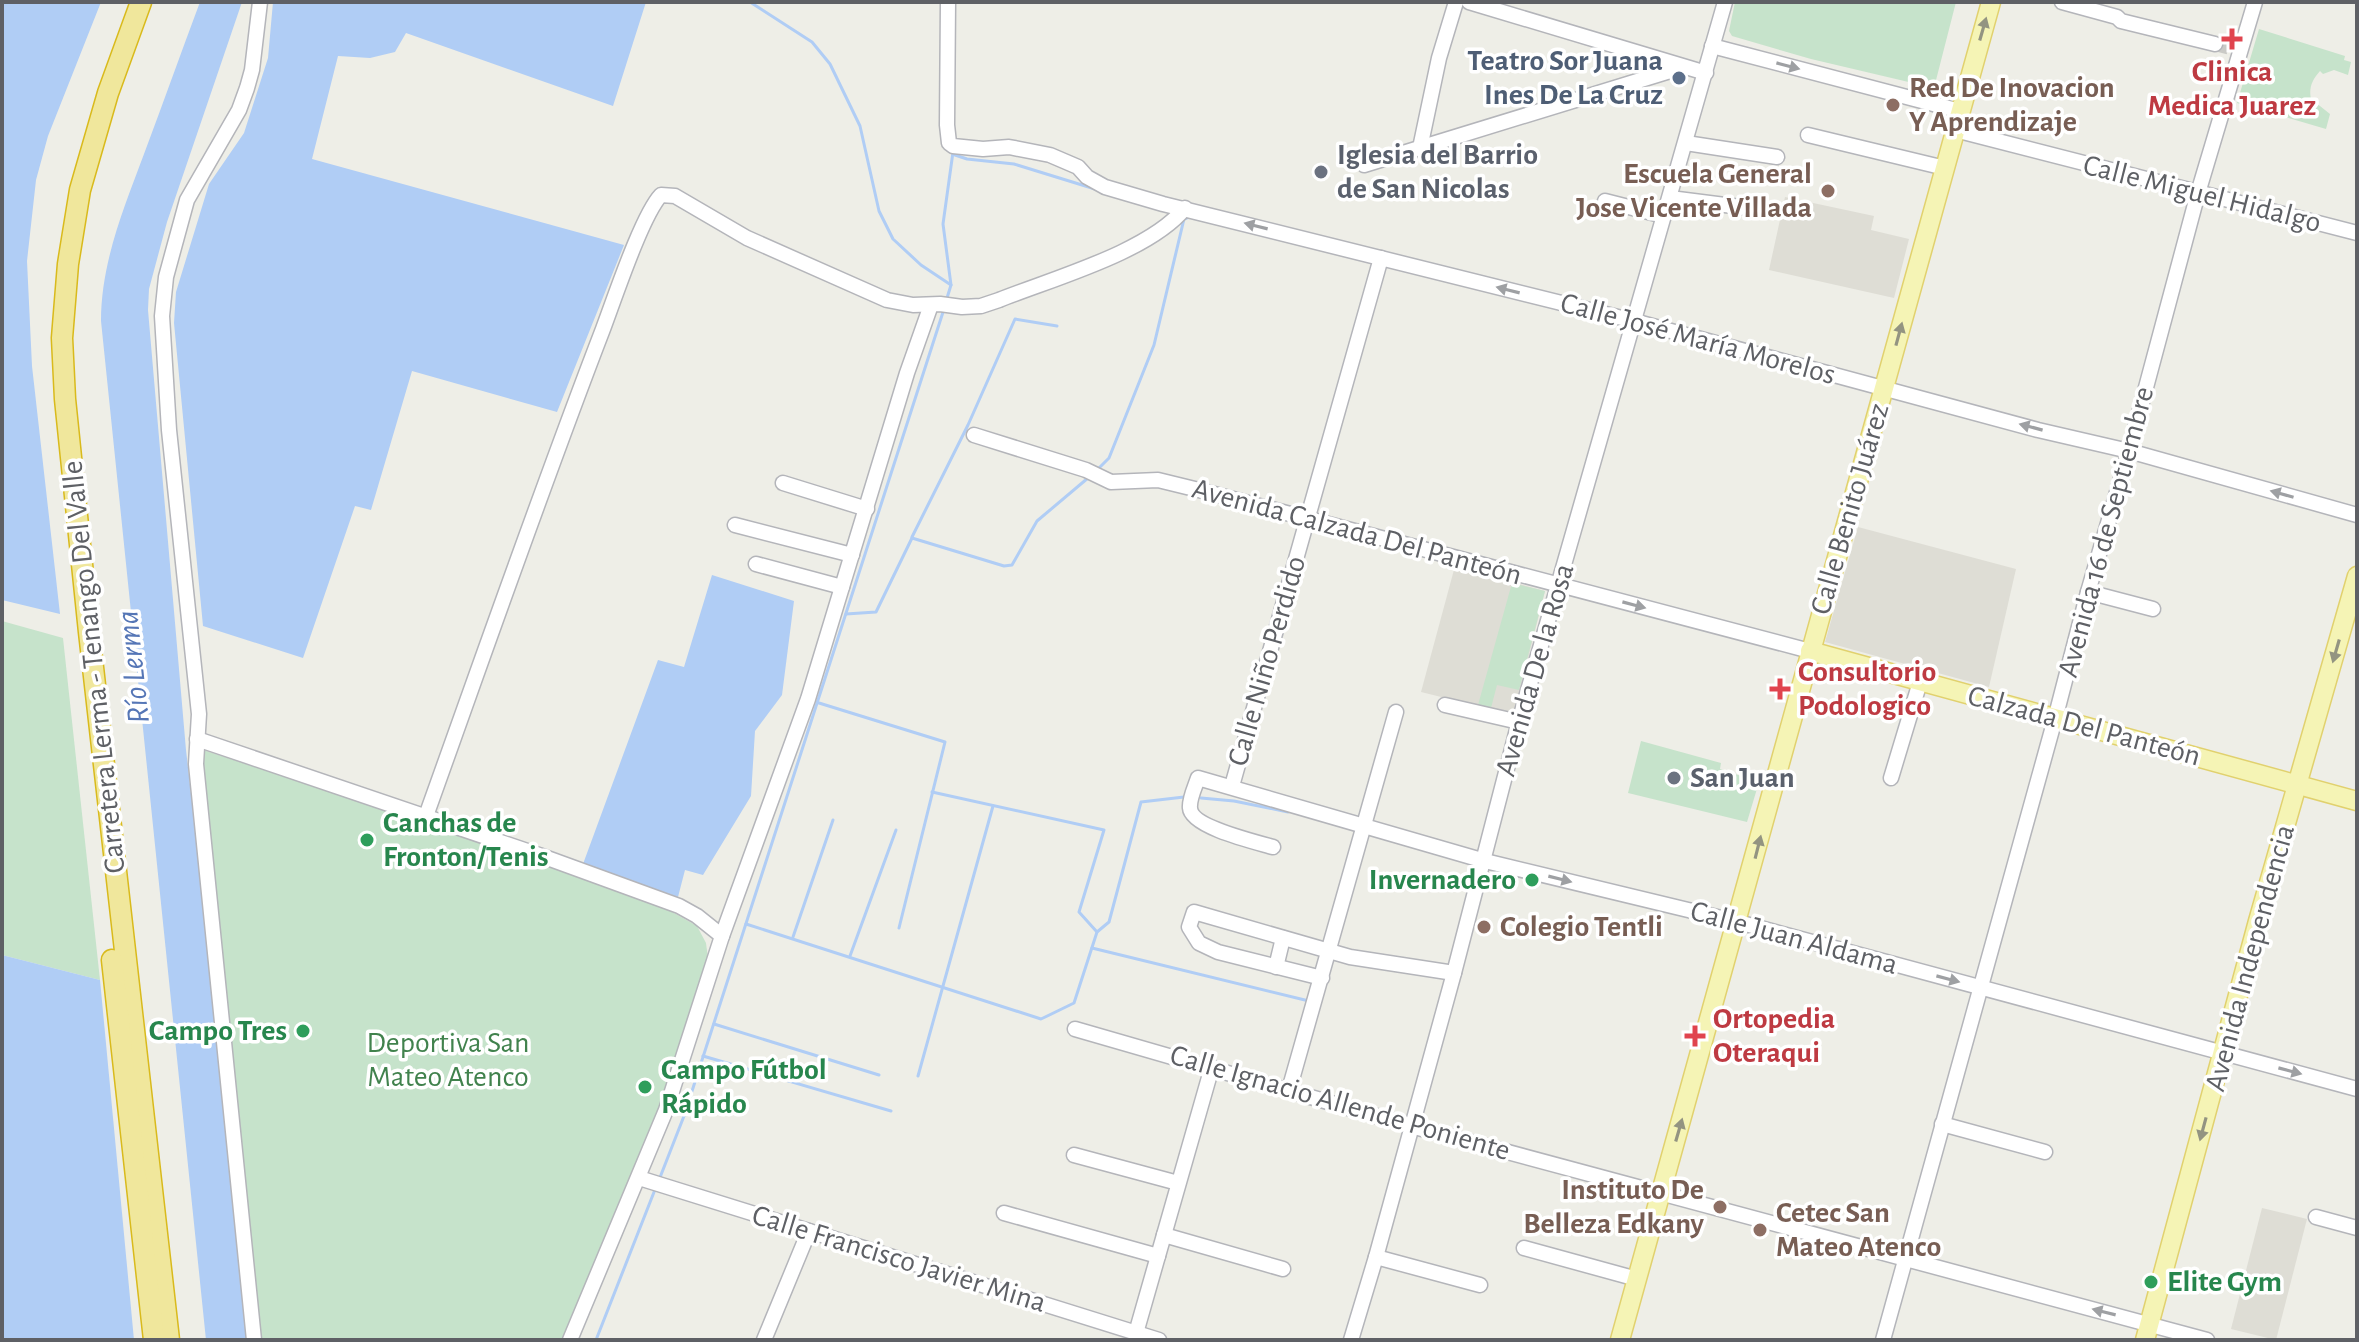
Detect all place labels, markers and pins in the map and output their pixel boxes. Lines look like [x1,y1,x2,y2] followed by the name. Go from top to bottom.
[2221,28,2243,50] marker: Clinica Medica Juarez
[1467,46,1663,110] place label: Teatro Sor Juana Ines De La Cruz
[2148,57,2316,121] place label: Clinica Medica Juarez
[1670,69,1688,87] marker: Teatro Sor Juana Ines De La Cruz
[1909,73,2115,137] place label: Red De Inovacion Y Aprendizaje
[1884,96,1902,114] marker: Red De Inovacion Y Aprendizaje
[1337,140,1538,204] place label: Iglesia del Barrio de San Nicolas
[1576,159,1812,223] place label: Escuela General Jose Vicente Villada
[1312,163,1330,181] marker: Iglesia del Barrio de San Nicolas
[1819,182,1837,200] marker: Escuela General Jose Vicente Villada
[1798,657,1936,721] place label: Consultorio Podologico
[1769,678,1791,700] marker: Consultorio Podologico
[1690,763,1795,793] place label: San Juan
[1665,769,1683,787] marker: San Juan
[383,808,548,872] place label: Canchas de Fronton/Tenis
[358,831,376,849] marker: Canchas de Fronton/Tenis
[1369,865,1516,895] place label: Invernadero
[1523,871,1541,889] marker: Invernadero
[1500,912,1663,942] place label: Colegio Tentli
[1475,918,1493,936] marker: Colegio Tentli
[1713,1004,1835,1068] place label: Ortopedia Oteraqui
[149,1016,287,1046] place label: Campo Tres
[294,1022,312,1040] marker: Campo Tres
[1684,1025,1706,1047] marker: Ortopedia Oteraqui
[661,1055,827,1119] place label: Campo Fútbol Rápido
[636,1078,654,1096] marker: Campo Fútbol Rápido
[1523,1175,1705,1239] place label: Instituto De Belleza Edkany
[1711,1198,1729,1216] marker: Instituto De Belleza Edkany
[1776,1198,1941,1262] place label: Cetec San Mateo Atenco
[1751,1221,1769,1239] marker: Cetec San Mateo Atenco
[2167,1267,2282,1297] place label: Elite Gym
[2142,1273,2160,1291] marker: Elite Gym

